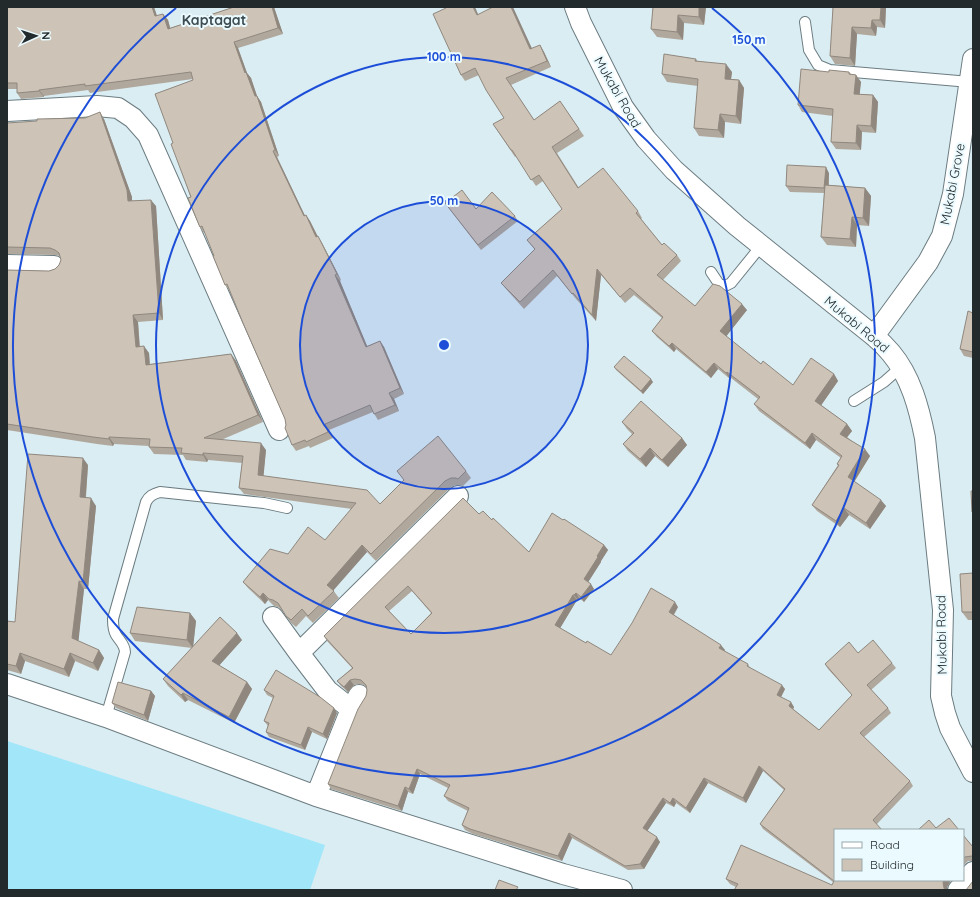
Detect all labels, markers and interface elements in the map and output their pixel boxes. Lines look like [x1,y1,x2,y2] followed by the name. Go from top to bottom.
[182,11,247,29] district label: Kaptagat
[16,16,56,56] north arrow
[39,31,53,40] text: N
[732,32,766,47] text: 150 m
[427,49,461,64] text: 100 m
[591,54,645,130] street label: Mukabi Road
[936,142,968,226] street label: Mukabi Grove
[430,193,458,208] text: 50 m
[821,292,893,356] street label: Mukabi Road
[437,338,451,352] centre of rings
[932,595,950,675] street label: Mukabi Road
[834,829,964,881] legend
[870,837,900,852] text: Road
[870,857,914,872] text: Building

